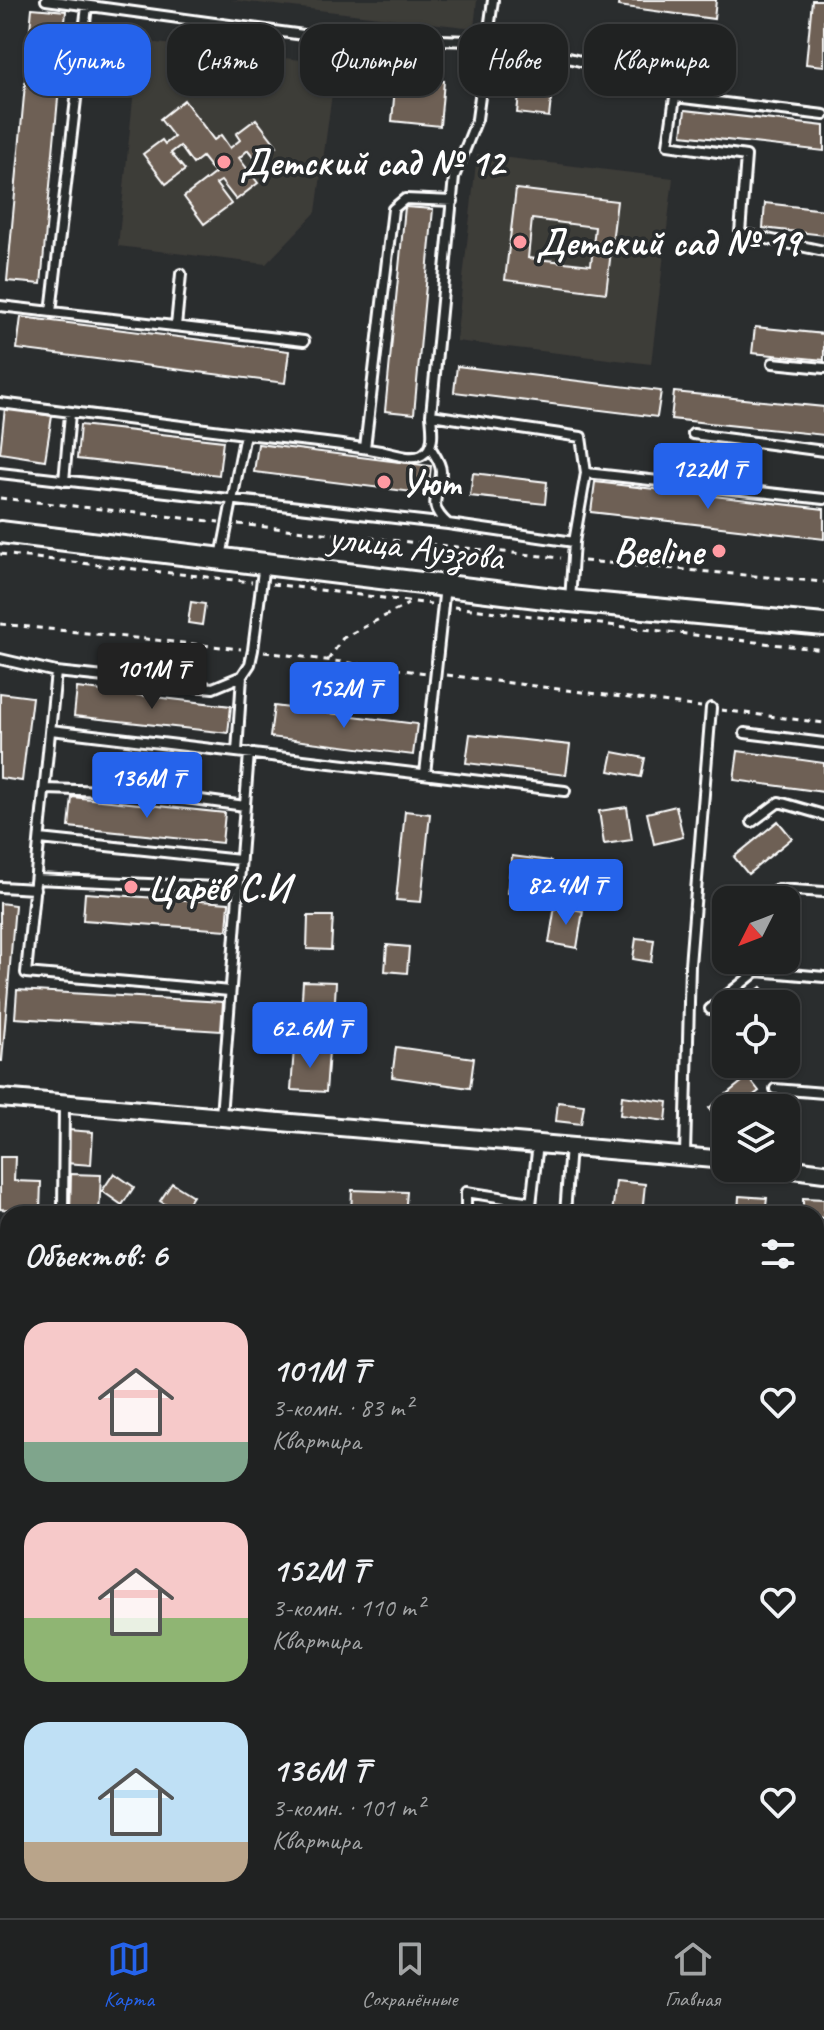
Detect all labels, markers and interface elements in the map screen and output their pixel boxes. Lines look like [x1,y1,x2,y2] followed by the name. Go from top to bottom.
[24,24,151,96] chip: Купить
[167,24,284,96] chip: Снять
[300,24,443,96] chip: Фильтры
[459,24,568,96] chip: Новое
[584,24,736,96] chip: Квартира
[240,139,508,186] place label: Детский сад № 12
[215,153,233,171] marker: Детский сад № 12
[536,219,804,266] place label: Детский сад № 19
[511,233,529,251] marker: Детский сад № 19
[643,443,773,511] pin: 122M ₸
[671,452,745,485] text: 122M ₸
[400,459,462,506] place label: Уют
[375,473,393,491] marker: Уют
[324,513,509,581] street label: улица Ауэзова
[613,528,706,575] place label: Beeline
[710,542,728,560] marker: Beeline
[87,643,217,711] pin: 101M ₸
[115,652,189,685] text: 101M ₸
[279,662,409,730] pin: 152M ₸
[308,671,380,704] text: 152M ₸
[82,752,212,820] pin: 136M ₸
[110,761,184,794] text: 136M ₸
[492,859,640,927] pin: 82.4M ₸
[147,864,297,911] place label: Царёв С.И
[527,868,605,901] text: 82.4M ₸
[122,878,140,896] marker: Царёв С.И
[712,886,800,974] north arrow
[712,886,800,1182] map controls
[712,990,800,1078] button: locate
[236,1002,384,1070] pin: 62.6M ₸
[270,1011,350,1044] text: 62.6M ₸
[712,1094,800,1182] button: layers
[756,1232,800,1276] icon: filters
[24,1233,167,1276] text: Объектов: 6
[272,1348,368,1391] text: 101M ₸
[88,1354,184,1450] icon: home
[756,1380,800,1424] icon: heart
[272,1391,412,1424] text: 3-комн. · 83 m²
[272,1424,361,1457] text: Квартира
[272,1548,367,1591] text: 152M ₸
[88,1554,184,1650] icon: home
[756,1580,800,1624] icon: heart
[272,1591,424,1624] text: 3-комн. · 110 m²
[272,1624,361,1657] text: Квартира
[272,1748,368,1791] text: 136M ₸
[88,1754,184,1850] icon: home
[756,1780,800,1824] icon: heart
[272,1791,424,1824] text: 3-комн. · 101 m²
[272,1824,361,1857] text: Квартира
[104,1937,154,2013] tab: Карта
[362,1937,457,2013] tab: Сохранённые
[665,1937,720,2013] tab: Главная

